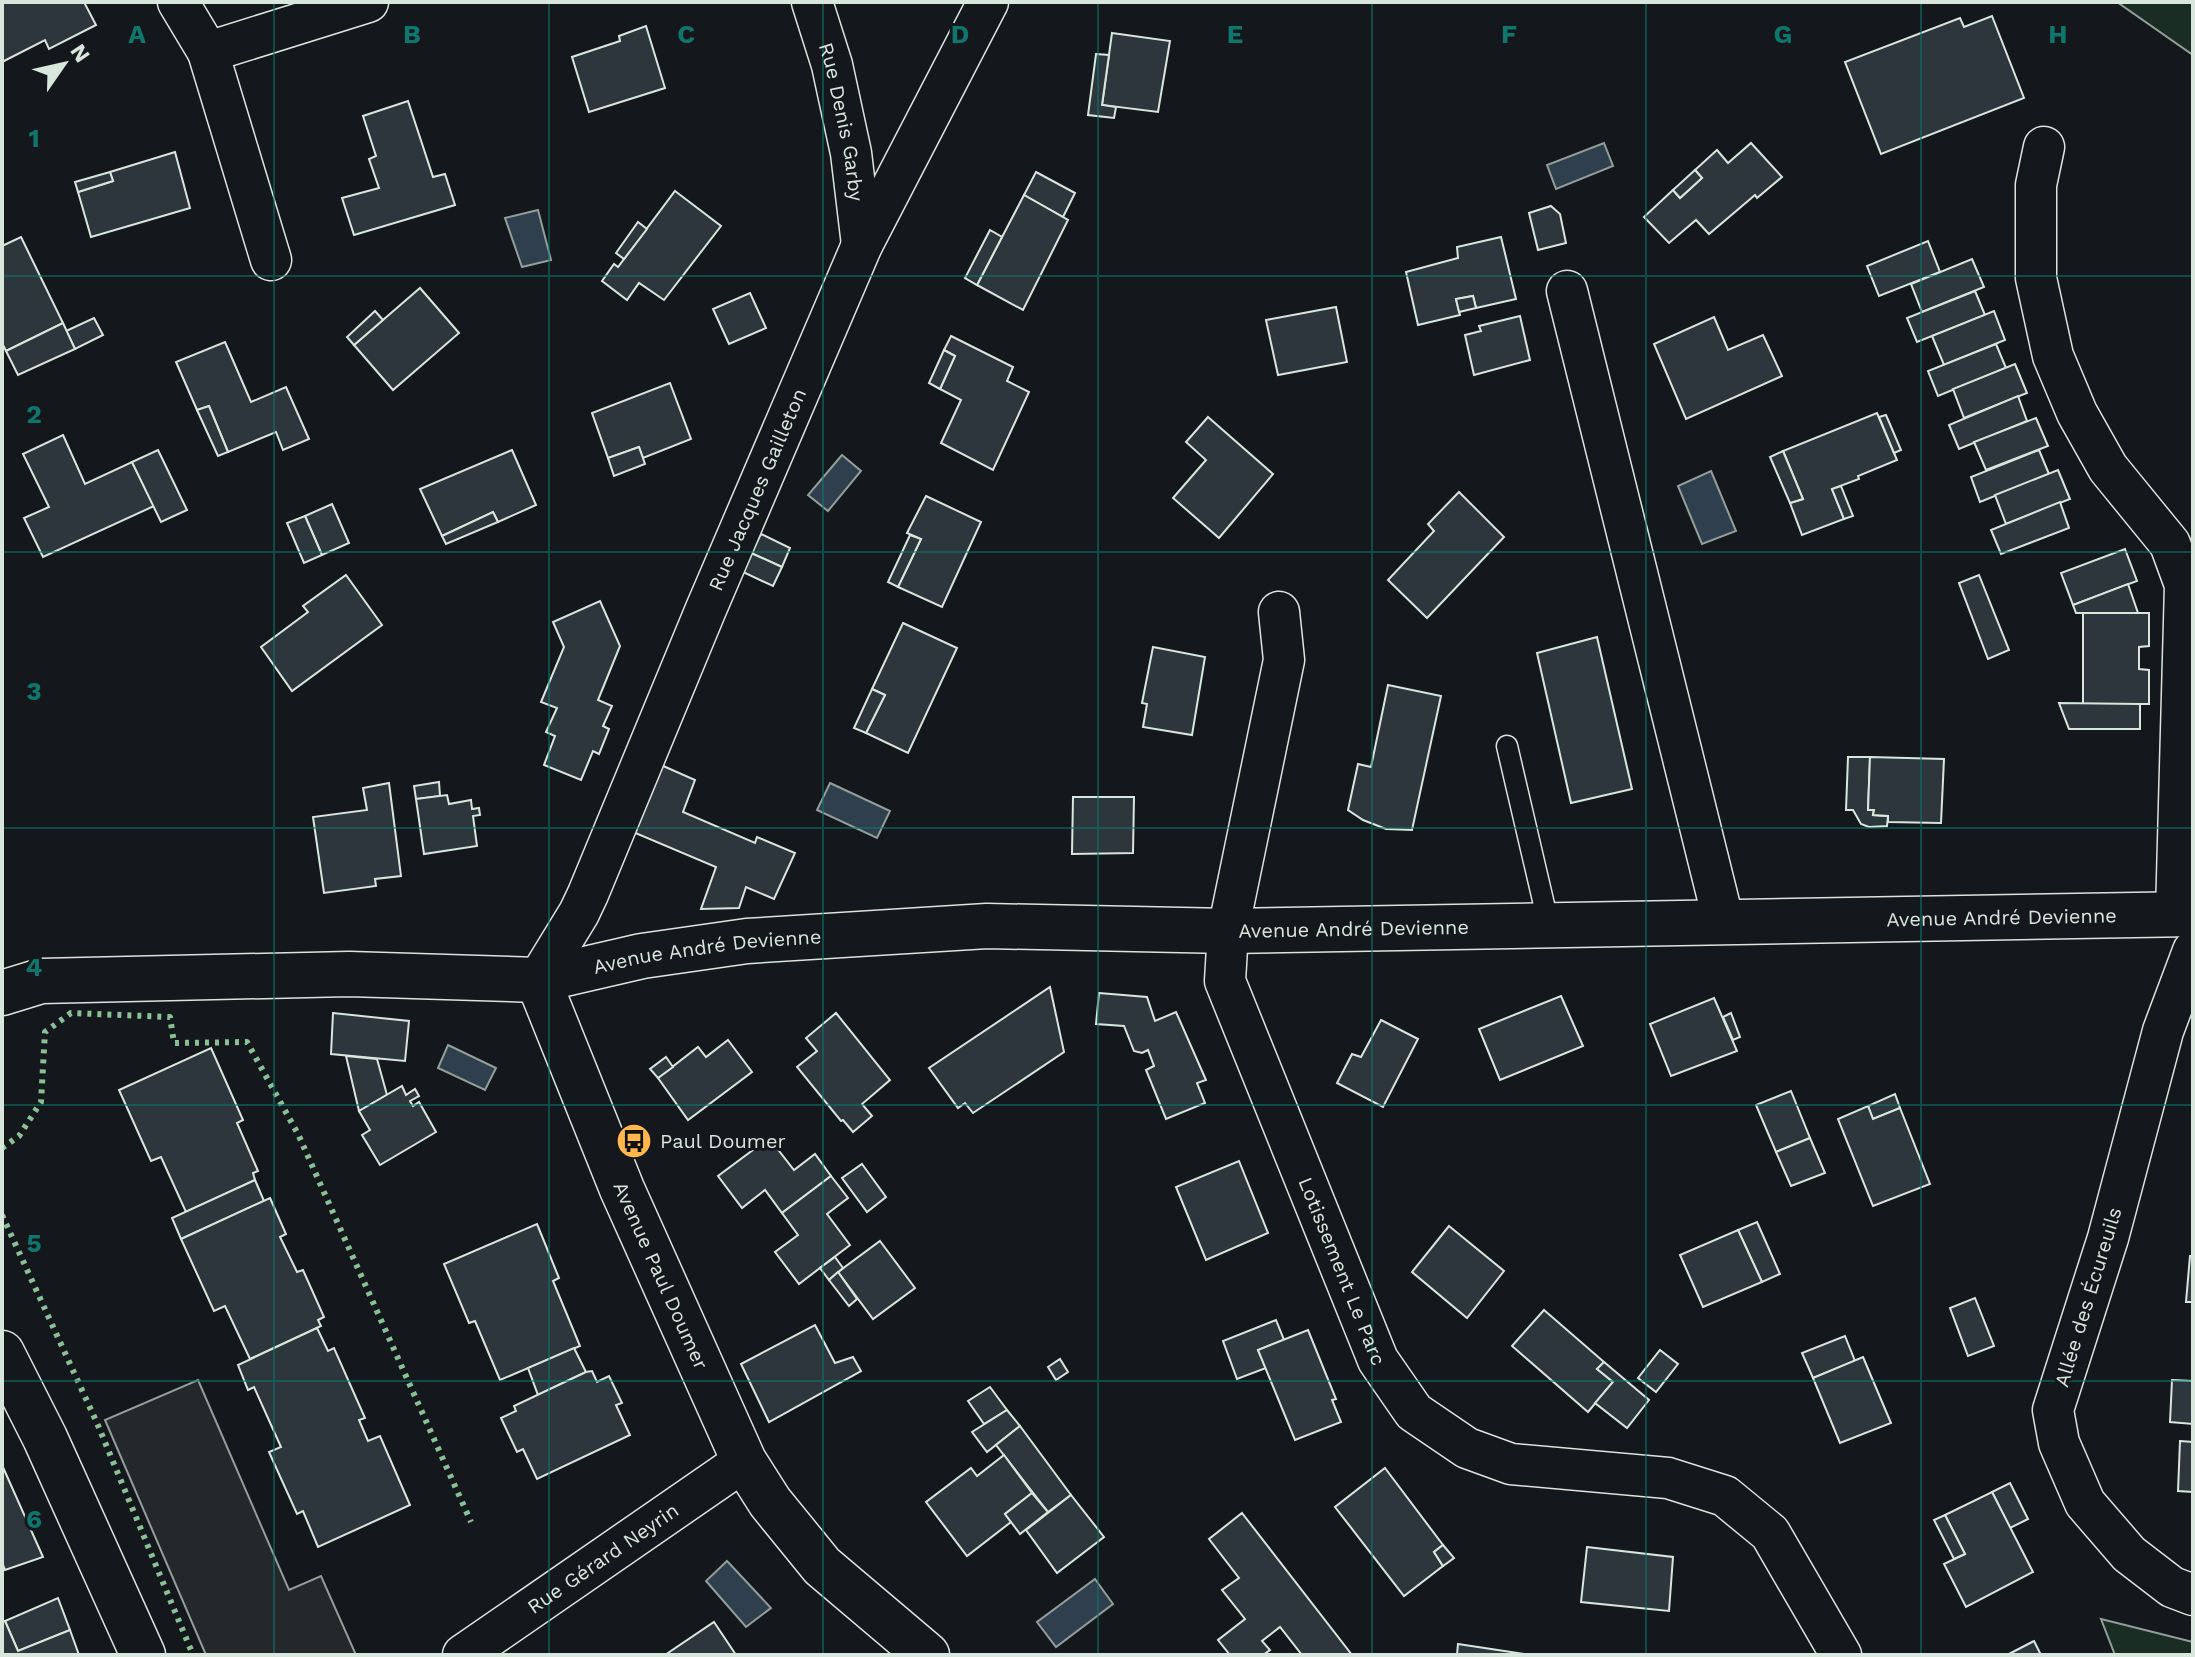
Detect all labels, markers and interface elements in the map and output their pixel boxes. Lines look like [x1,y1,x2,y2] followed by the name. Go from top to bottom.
[128,19,146,49] text: A
[403,19,421,49] text: B
[677,19,695,49] text: C
[951,19,969,49] text: D
[1227,19,1243,49] text: E
[1501,19,1517,49] text: F
[1774,19,1792,49] text: G
[2048,19,2068,49] text: H
[24,24,104,104] north arrow
[65,39,95,67] text: N
[814,40,869,203] street label: Rue Denis Garby
[28,123,40,153] text: 1
[703,385,811,594] street label: Rue Jacques Gailleton
[26,399,42,429] text: 2
[26,676,42,706] text: 3
[1886,903,2117,931] street label: Avenue André Devienne
[1238,915,1469,943] street label: Avenue André Devienne
[591,924,822,979] street label: Avenue André Devienne
[26,952,43,982] text: 4
[615,1122,653,1160] bus stop icon: Paul Doumer
[660,1129,786,1153] place label: Paul Doumer
[1293,1174,1391,1369] street label: Lotissement Le Parc
[608,1178,713,1373] street label: Avenue Paul Doumer
[2049,1204,2127,1390] street label: Allée des Écureuils
[26,1228,42,1258] text: 5
[523,1498,683,1619] street label: Rue Gérard Neyrin
[26,1504,42,1534] text: 6

